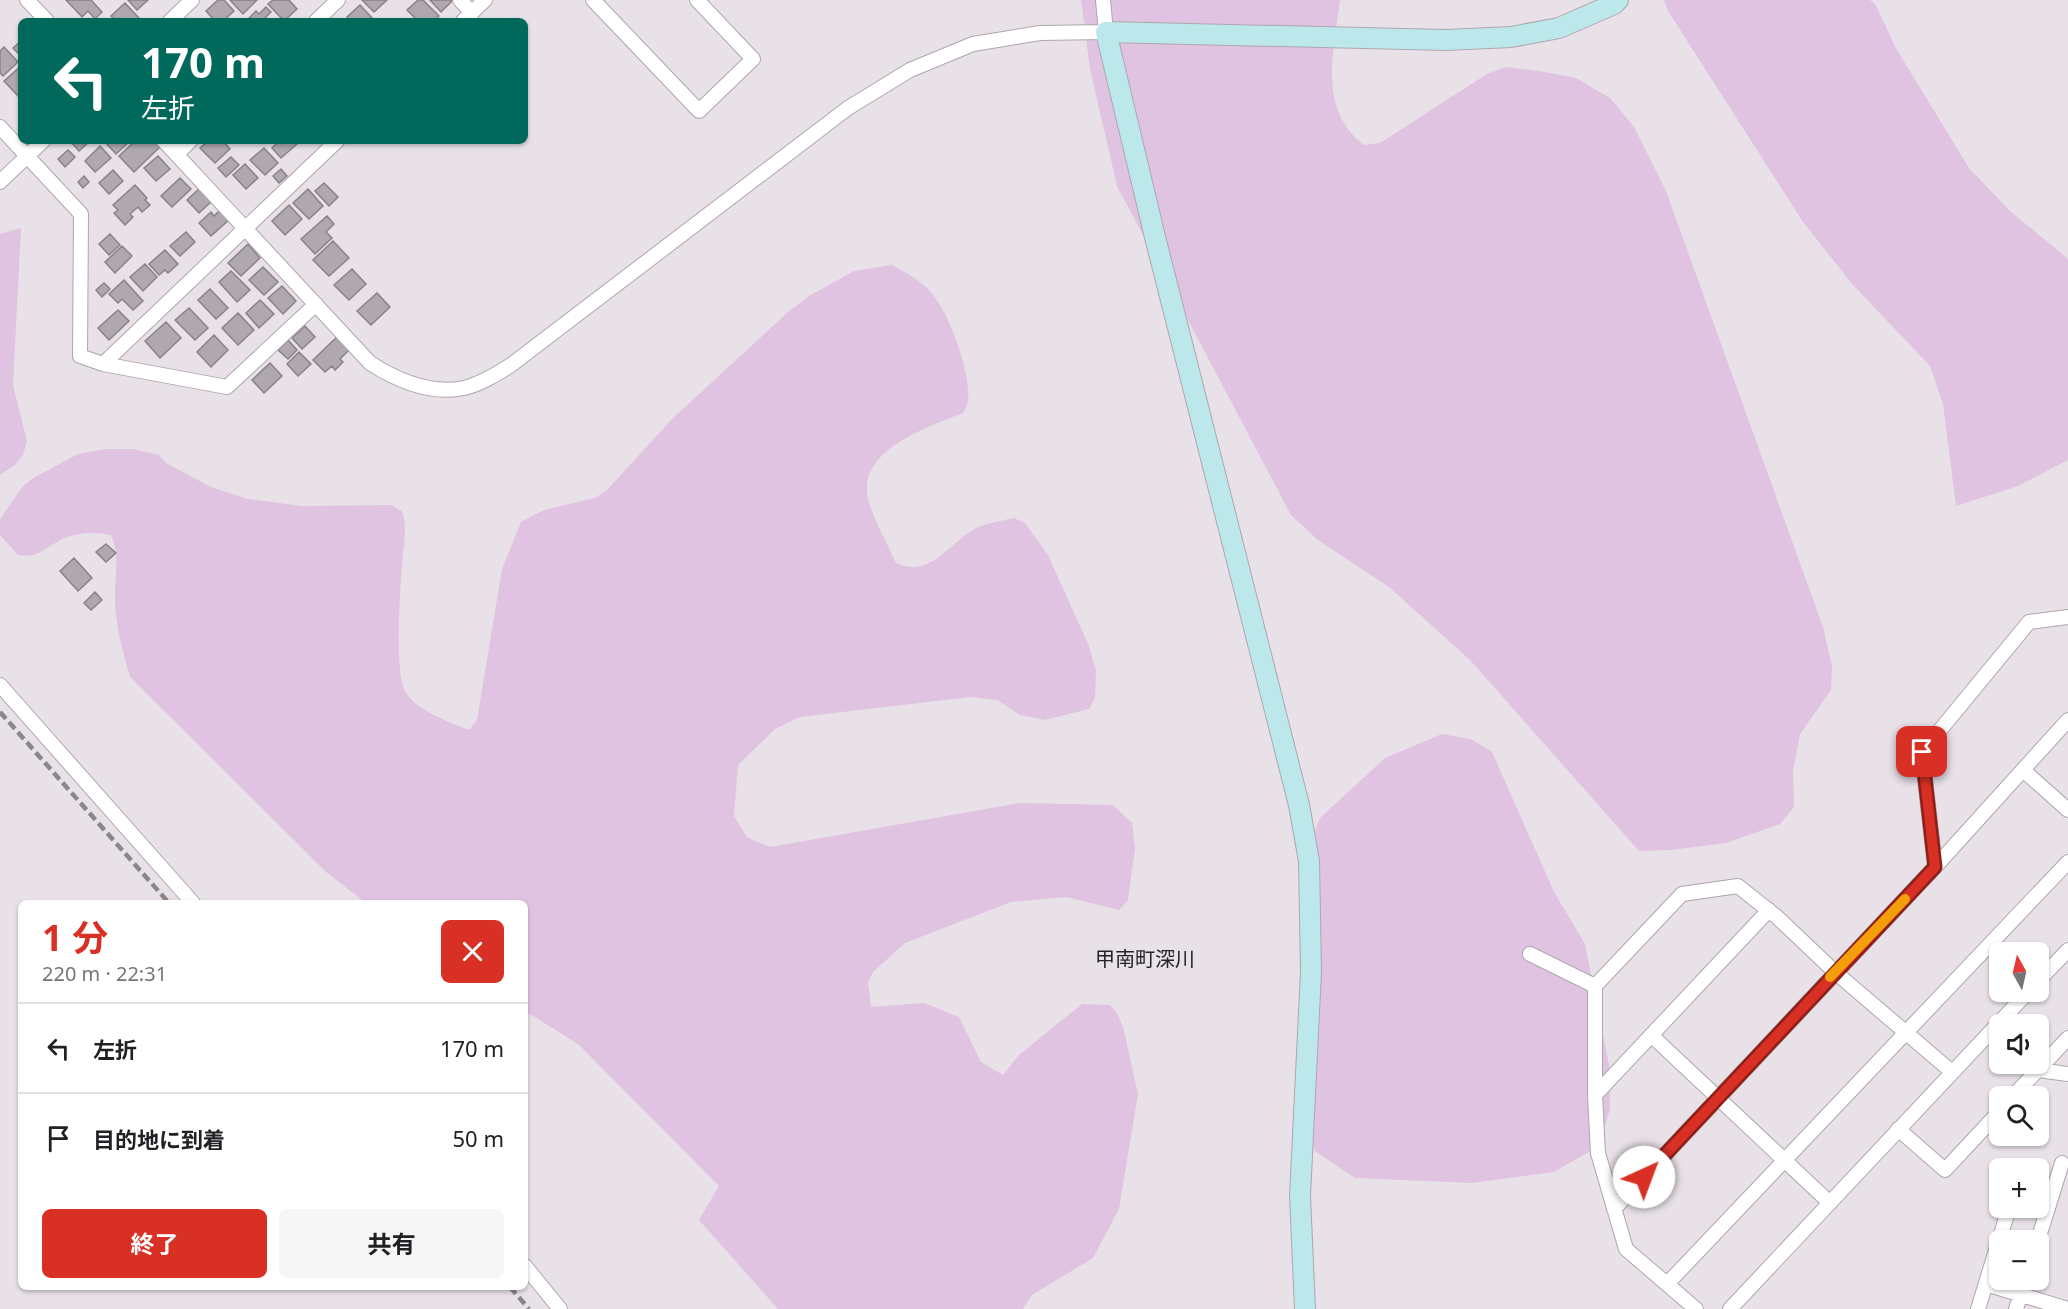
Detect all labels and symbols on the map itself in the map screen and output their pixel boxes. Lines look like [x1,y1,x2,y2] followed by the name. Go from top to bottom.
[1896,726,1947,777] pin
[1989,942,2049,1002] north arrow
[1095,945,1195,972] district label: 甲南町深川
[1612,1145,1676,1209] position arrow

